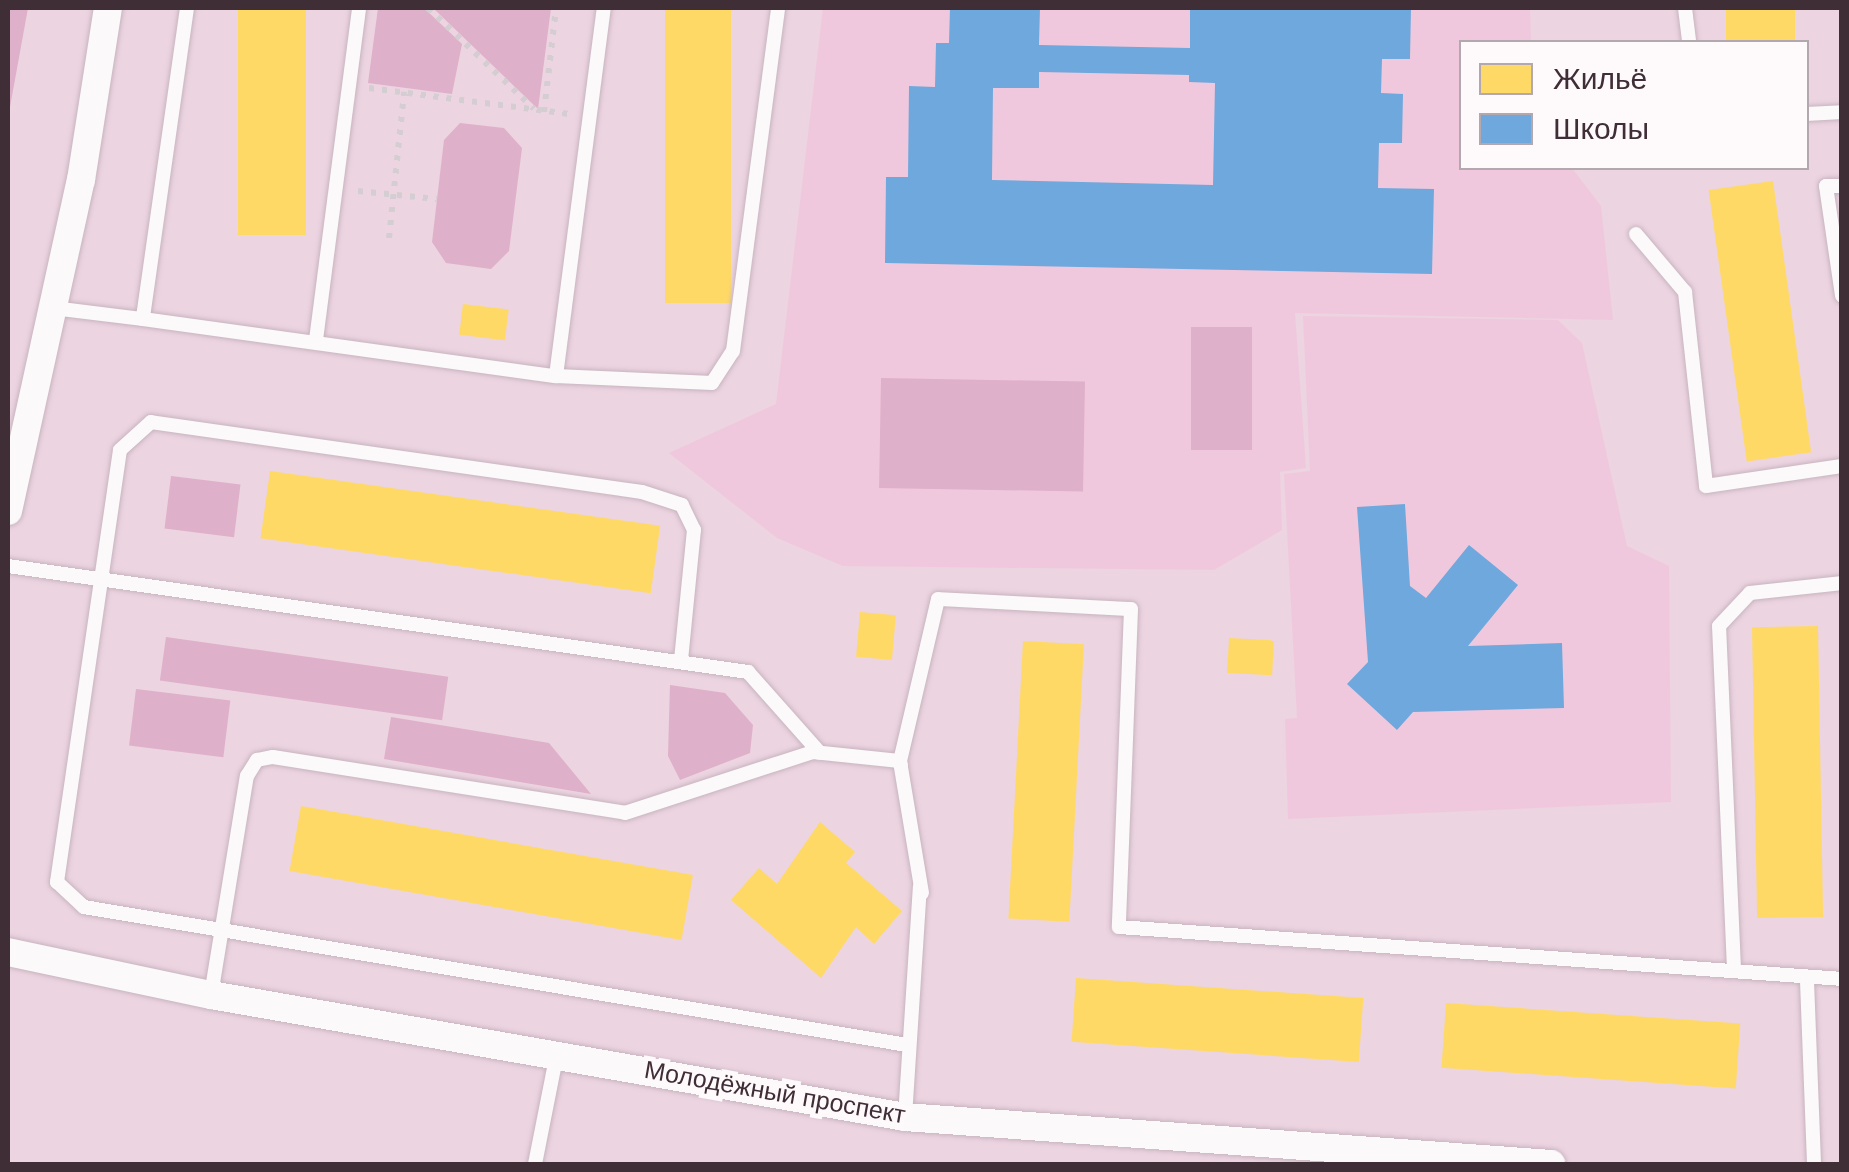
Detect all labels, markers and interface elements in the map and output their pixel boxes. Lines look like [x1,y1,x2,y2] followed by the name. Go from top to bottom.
[1459,40,1809,170] legend
[1553,62,1647,95] text: Жильё
[1553,112,1649,145] text: Школы
[642,1054,908,1130] street label: Молодёжный проспект

